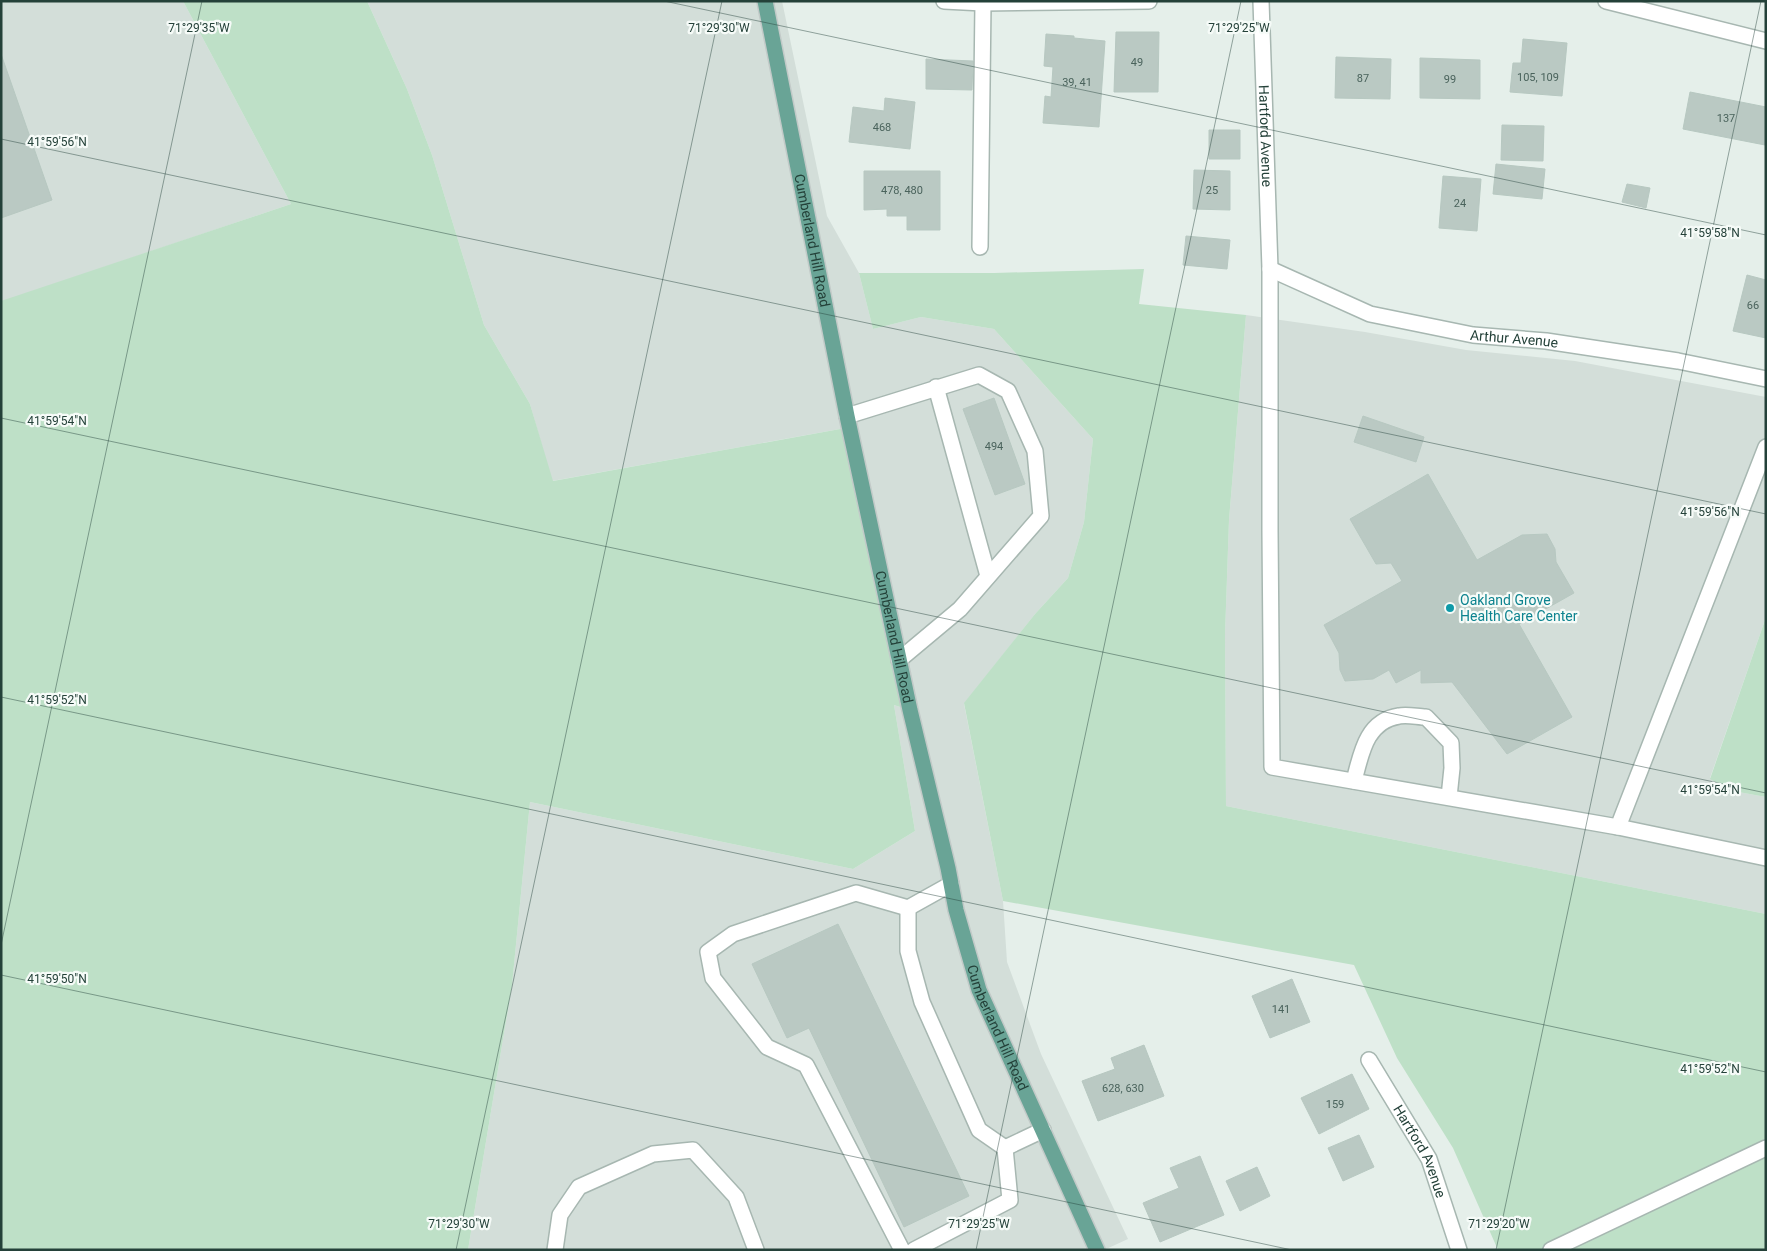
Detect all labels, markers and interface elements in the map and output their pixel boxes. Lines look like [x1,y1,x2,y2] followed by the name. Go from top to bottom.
[168,21,230,35] text: 71°29'35"W
[688,21,750,35] text: 71°29'30"W
[1208,21,1270,35] text: 71°29'25"W
[1131,56,1143,69] house number: 49
[1517,71,1559,84] house number: 105, 109
[1357,72,1369,85] house number: 87
[1444,73,1456,86] house number: 99
[1062,76,1092,89] house number: 39, 41
[1256,85,1275,187] street label: Hartford Avenue
[1717,112,1735,125] house number: 137
[873,121,891,134] house number: 468
[27,135,87,149] text: 41°59'56"N
[791,173,833,308] street label: Cumberland Hill Road
[881,184,923,197] house number: 478, 480
[1206,184,1218,197] house number: 25
[1454,197,1466,210] house number: 24
[1680,226,1740,240] text: 41°59'58"N
[1747,299,1759,312] house number: 66
[1469,327,1559,351] street label: Arthur Avenue
[27,414,87,428] text: 41°59'54"N
[985,440,1003,453] house number: 494
[1680,505,1740,519] text: 41°59'56"N
[872,569,916,705] street label: Cumberland Hill Road
[1460,592,1578,624] place label: Oakland Grove Health Care Center
[1444,602,1456,614] marker: Oakland Grove Health Care Center
[27,693,87,707] text: 41°59'52"N
[1680,783,1740,797] text: 41°59'54"N
[964,963,1031,1093] street label: Cumberland Hill Road
[27,972,87,986] text: 41°59'50"N
[1272,1003,1290,1016] house number: 141
[1680,1062,1740,1076] text: 41°59'52"N
[1102,1082,1144,1095] house number: 628, 630
[1326,1098,1344,1111] house number: 159
[1390,1102,1449,1200] street label: Hartford Avenue
[428,1217,490,1231] text: 71°29'30"W
[948,1217,1010,1231] text: 71°29'25"W
[1468,1217,1530,1231] text: 71°29'20"W

